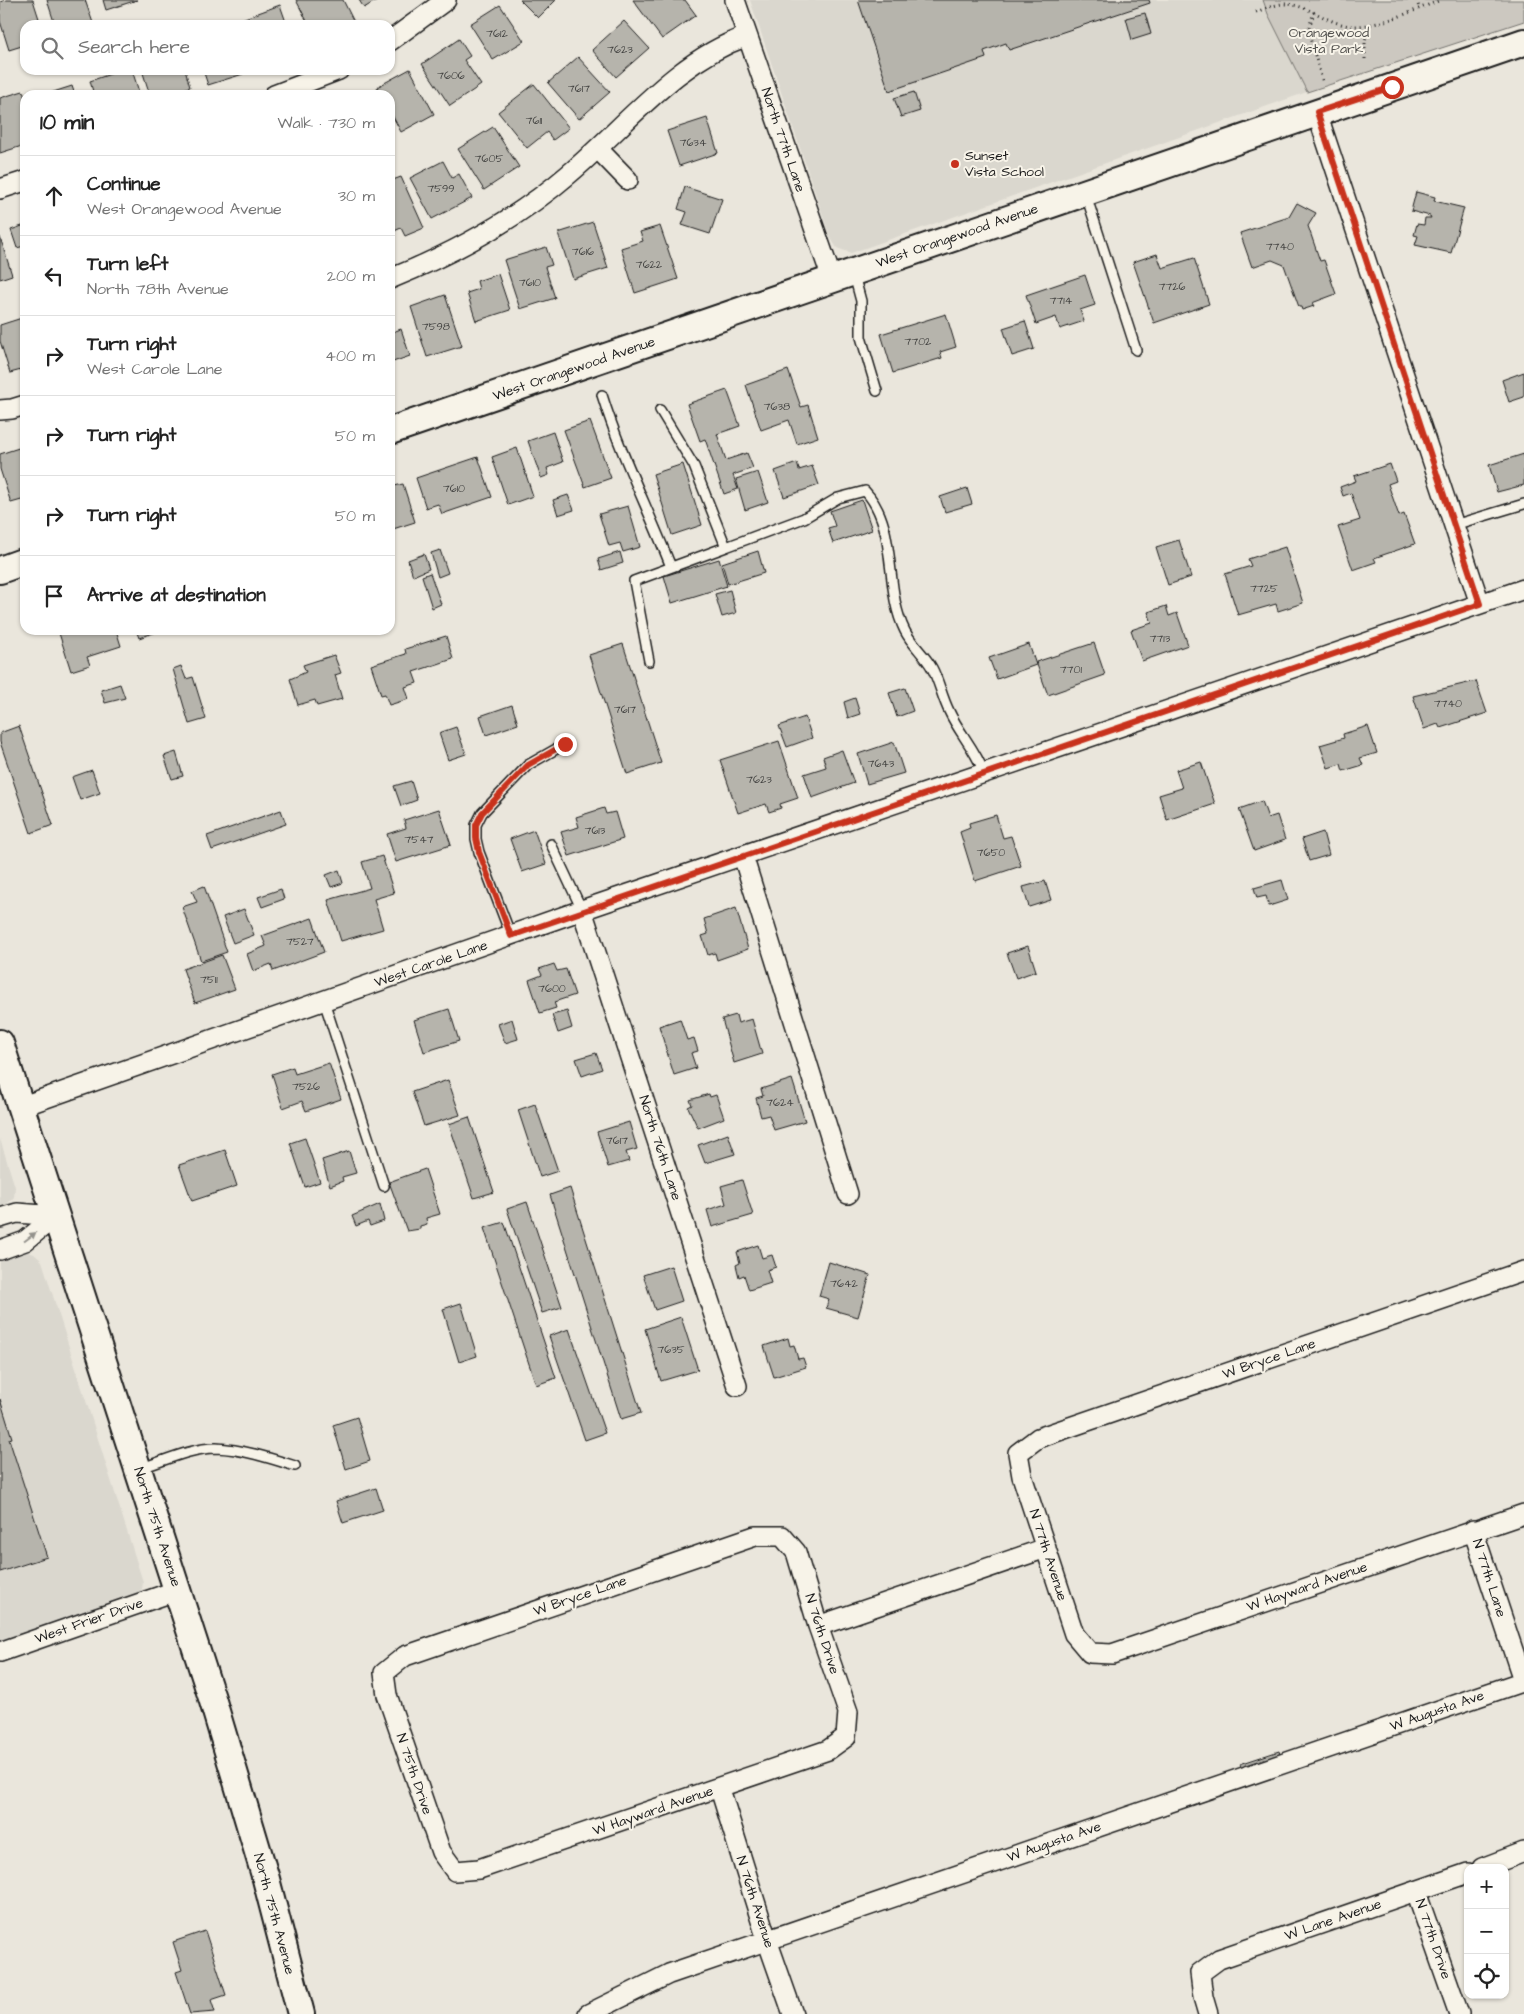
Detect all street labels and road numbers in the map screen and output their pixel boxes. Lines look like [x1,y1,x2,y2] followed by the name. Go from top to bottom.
[756,85,810,195] street label: North 77th Lane
[873,199,1041,273] street label: West Orangewood Avenue
[490,332,658,406] street label: West Orangewood Avenue
[372,935,491,993] street label: West Carole Lane
[634,1093,687,1204] street label: North 76th Lane
[1220,1334,1319,1384] street label: W Bryce Lane
[128,1465,186,1590] street label: North 75th Avenue
[1024,1507,1072,1604] street label: N 77th Avenue
[1467,1536,1511,1620] street label: N 77th Lane
[1244,1557,1370,1617] street label: W Hayward Avenue
[531,1571,630,1621] street label: W Bryce Lane
[800,1591,845,1677] street label: N 76th Drive
[32,1593,146,1649] street label: West Frier Drive
[1387,1685,1487,1736] street label: W Augusta Ave
[391,1731,437,1818] street label: N 75th Drive
[590,1781,716,1841] street label: W Hayward Avenue
[1004,1816,1104,1867] street label: W Augusta Ave
[248,1851,300,1977] street label: North 75th Avenue
[731,1854,779,1951] street label: N 76th Avenue
[1282,1894,1385,1946] street label: W Lane Avenue
[1410,1896,1456,1982] street label: N 77th Drive

